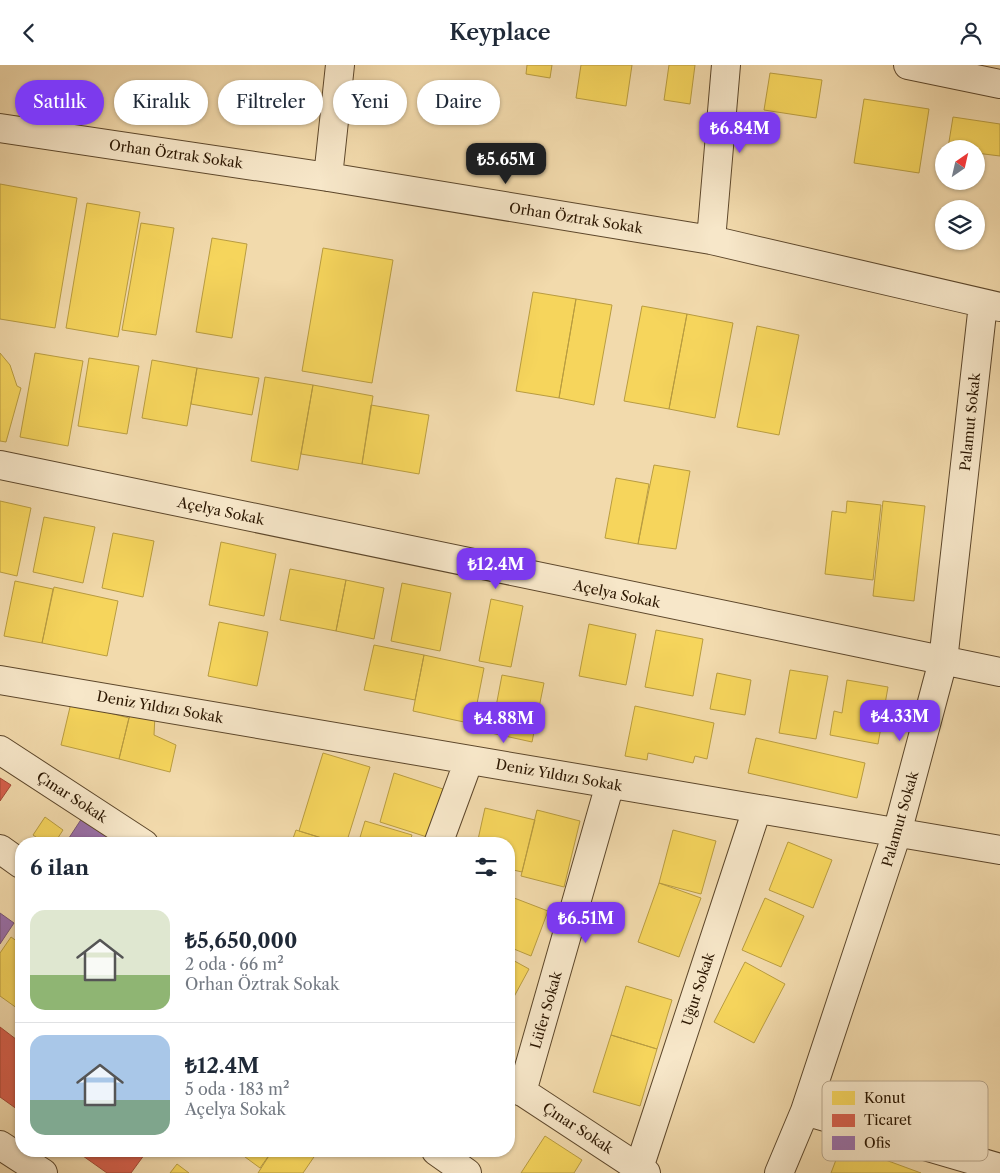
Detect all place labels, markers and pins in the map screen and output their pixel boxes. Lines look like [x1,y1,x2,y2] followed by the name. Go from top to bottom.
[699,111,781,154] pin: ₺6.84M
[465,143,547,185] pin: ₺5.65M
[455,547,537,590] pin: ₺12.4M
[859,699,941,742] pin: ₺4.33M
[463,701,545,744] pin: ₺4.88M
[545,901,627,944] pin: ₺6.51M

